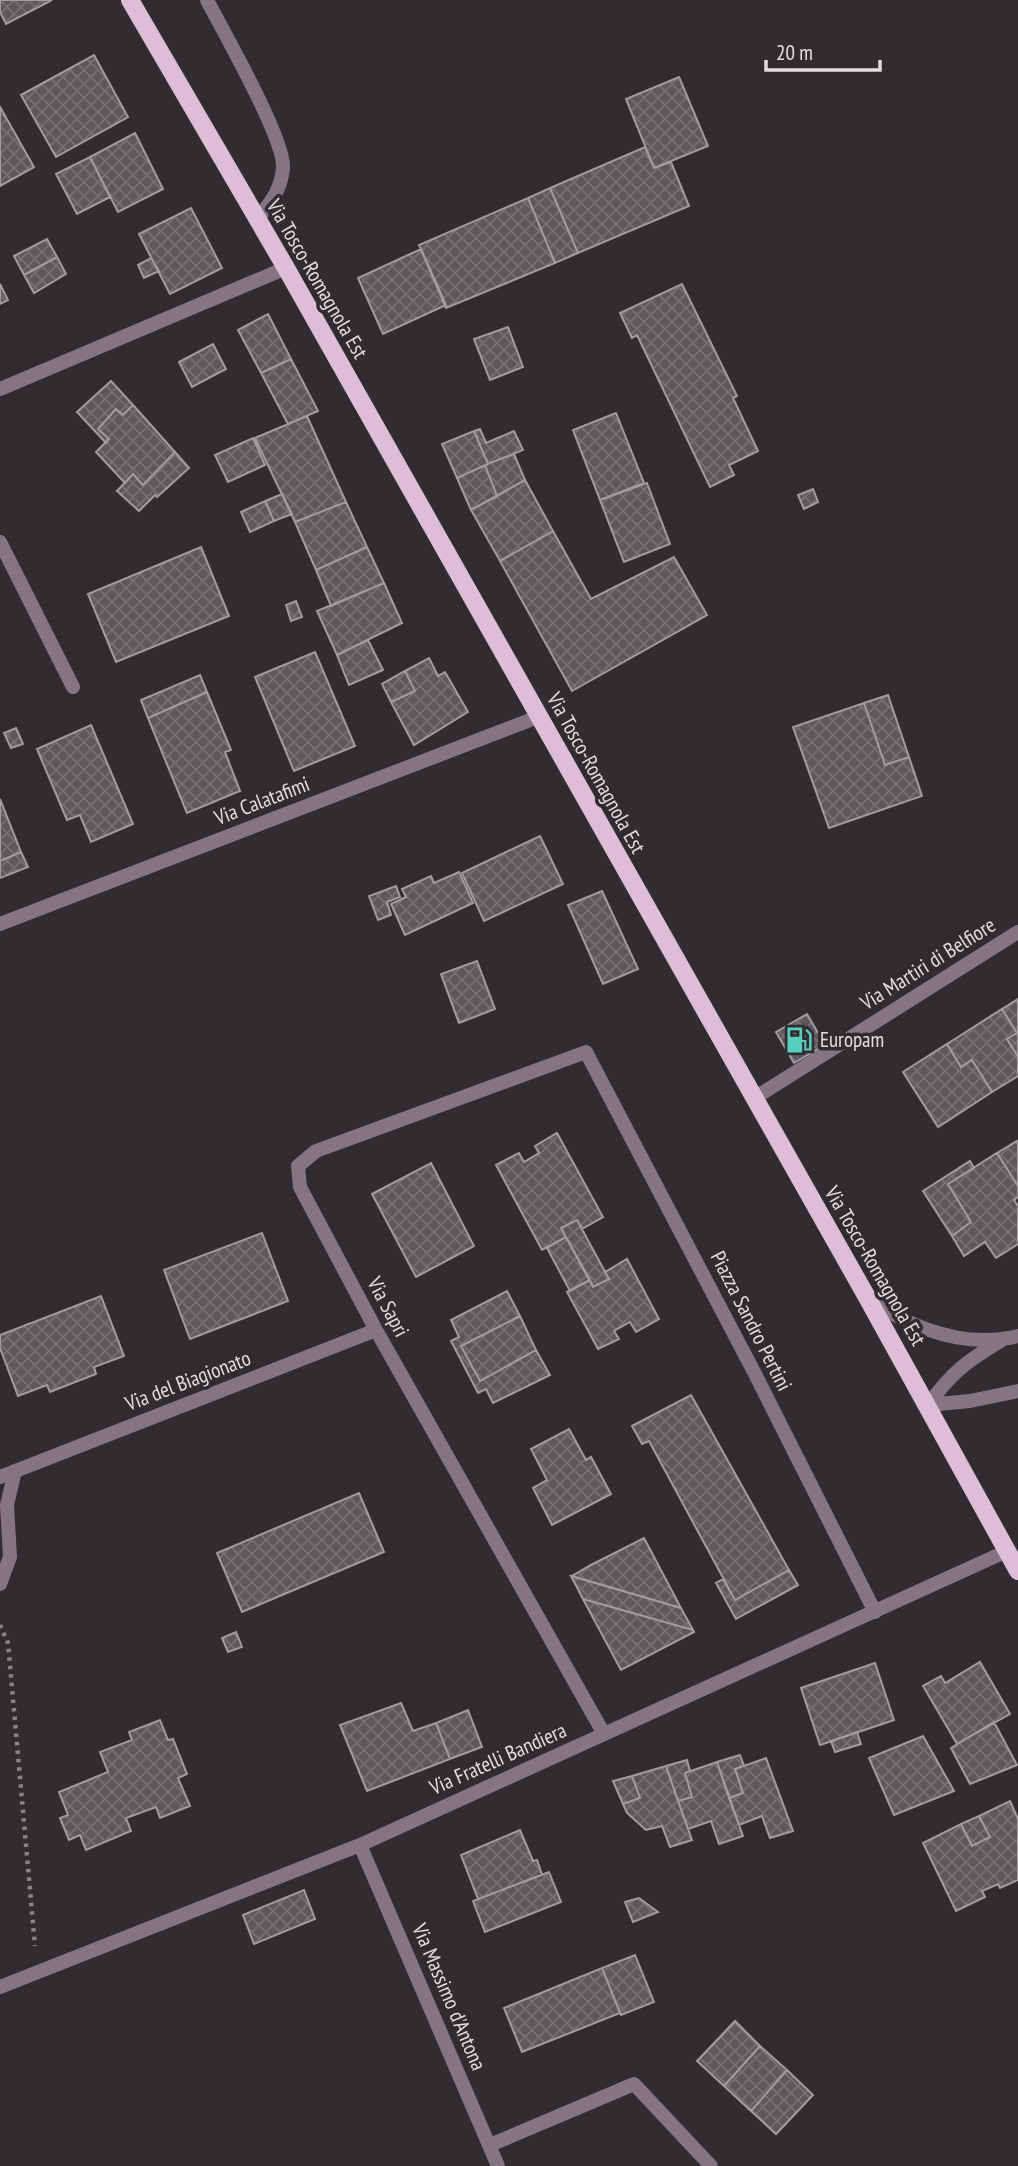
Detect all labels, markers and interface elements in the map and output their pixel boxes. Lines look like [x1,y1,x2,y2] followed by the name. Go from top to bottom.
[766,28,880,72] scale bar
[776,39,813,66] text: 20 m
[260,193,374,363] street label: Via Tosco-Romagnola Est
[541,687,652,858] street label: Via Tosco-Romagnola Est
[209,770,313,831] street label: Via Calatafimi
[854,911,1000,1016] street label: Via Martiri di Belfiore
[784,1025,814,1055] fuel station icon: Europam
[820,1026,884,1053] place label: Europam
[818,1180,932,1350] street label: Via Tosco-Romagnola Est
[705,1246,798,1395] street label: Piazza Sandro Pertini
[361,1271,415,1341] street label: Via Sapri
[120,1344,254,1417] street label: Via del Biagionato
[424,1716,570,1801] street label: Via Fratelli Bandiera
[406,1918,493,2074] street label: Via Massimo d'Antona

